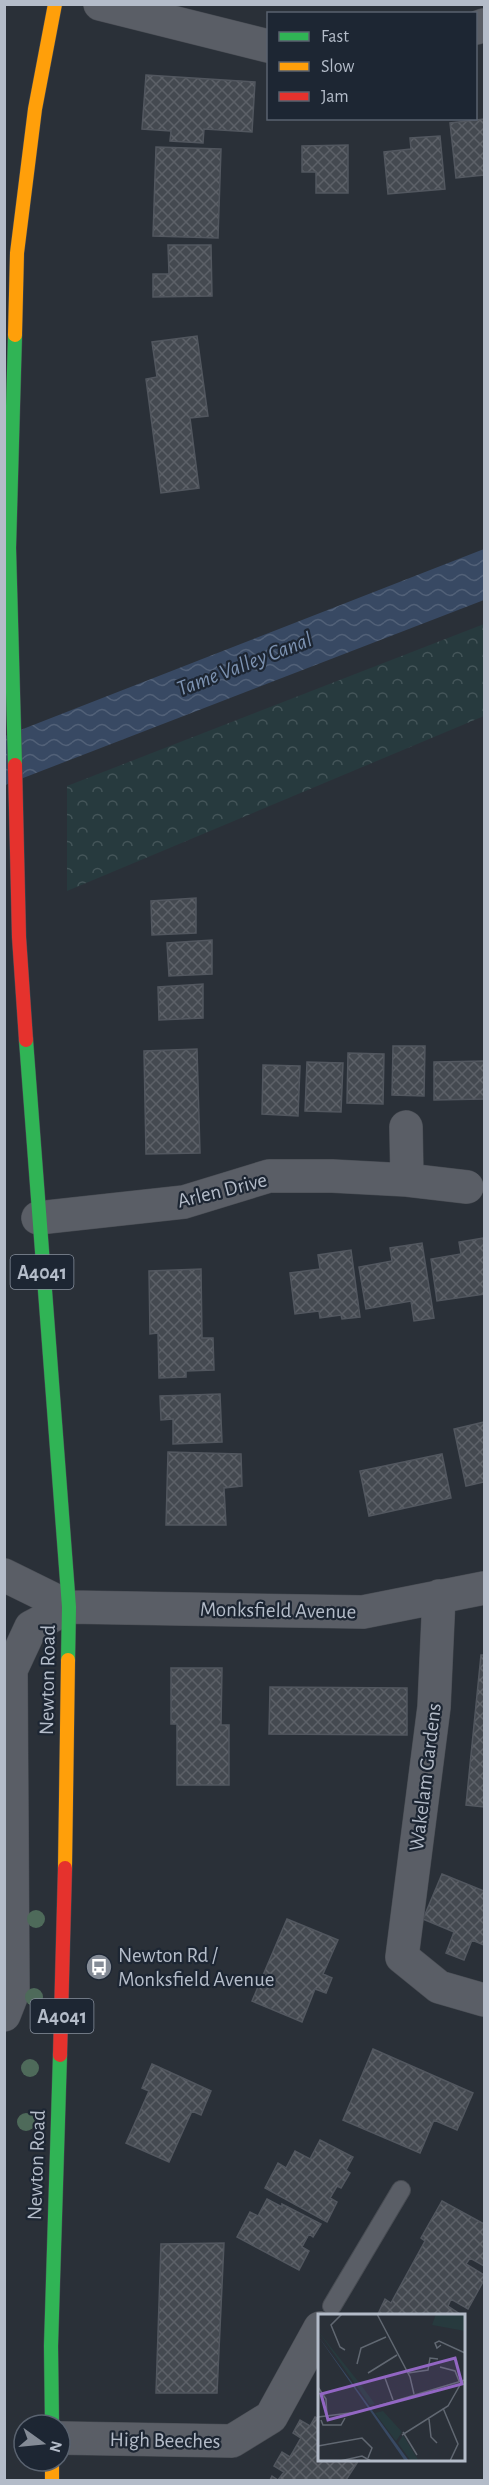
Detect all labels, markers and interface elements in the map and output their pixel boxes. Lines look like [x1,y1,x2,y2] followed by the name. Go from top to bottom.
[267,12,477,120] legend
[321,28,349,46] text: Fast
[321,58,354,76] text: Slow
[321,88,349,106] text: Jam
[174,628,315,700] water label: Tame Valley Canal
[175,1169,269,1212] street label: Arlen Drive
[10,1255,74,1289] road number: A4041
[200,1599,356,1622] street label: Monksfield Avenue
[36,1625,59,1735] street label: Newton Road
[406,1702,445,1852] street label: Wakelam Gardens
[118,1945,275,1990] place label: Newton Rd / Monksfield Avenue
[84,1952,114,1982] bus stop icon: Newton Rd / Monksfield Avenue
[31,1999,94,2033] road number: A4041
[24,2109,49,2221] street label: Newton Road
[318,2314,465,2461] inset map
[12,2413,72,2473] north arrow
[109,2429,221,2452] street label: High Beeches
[46,2439,65,2454] text: N

